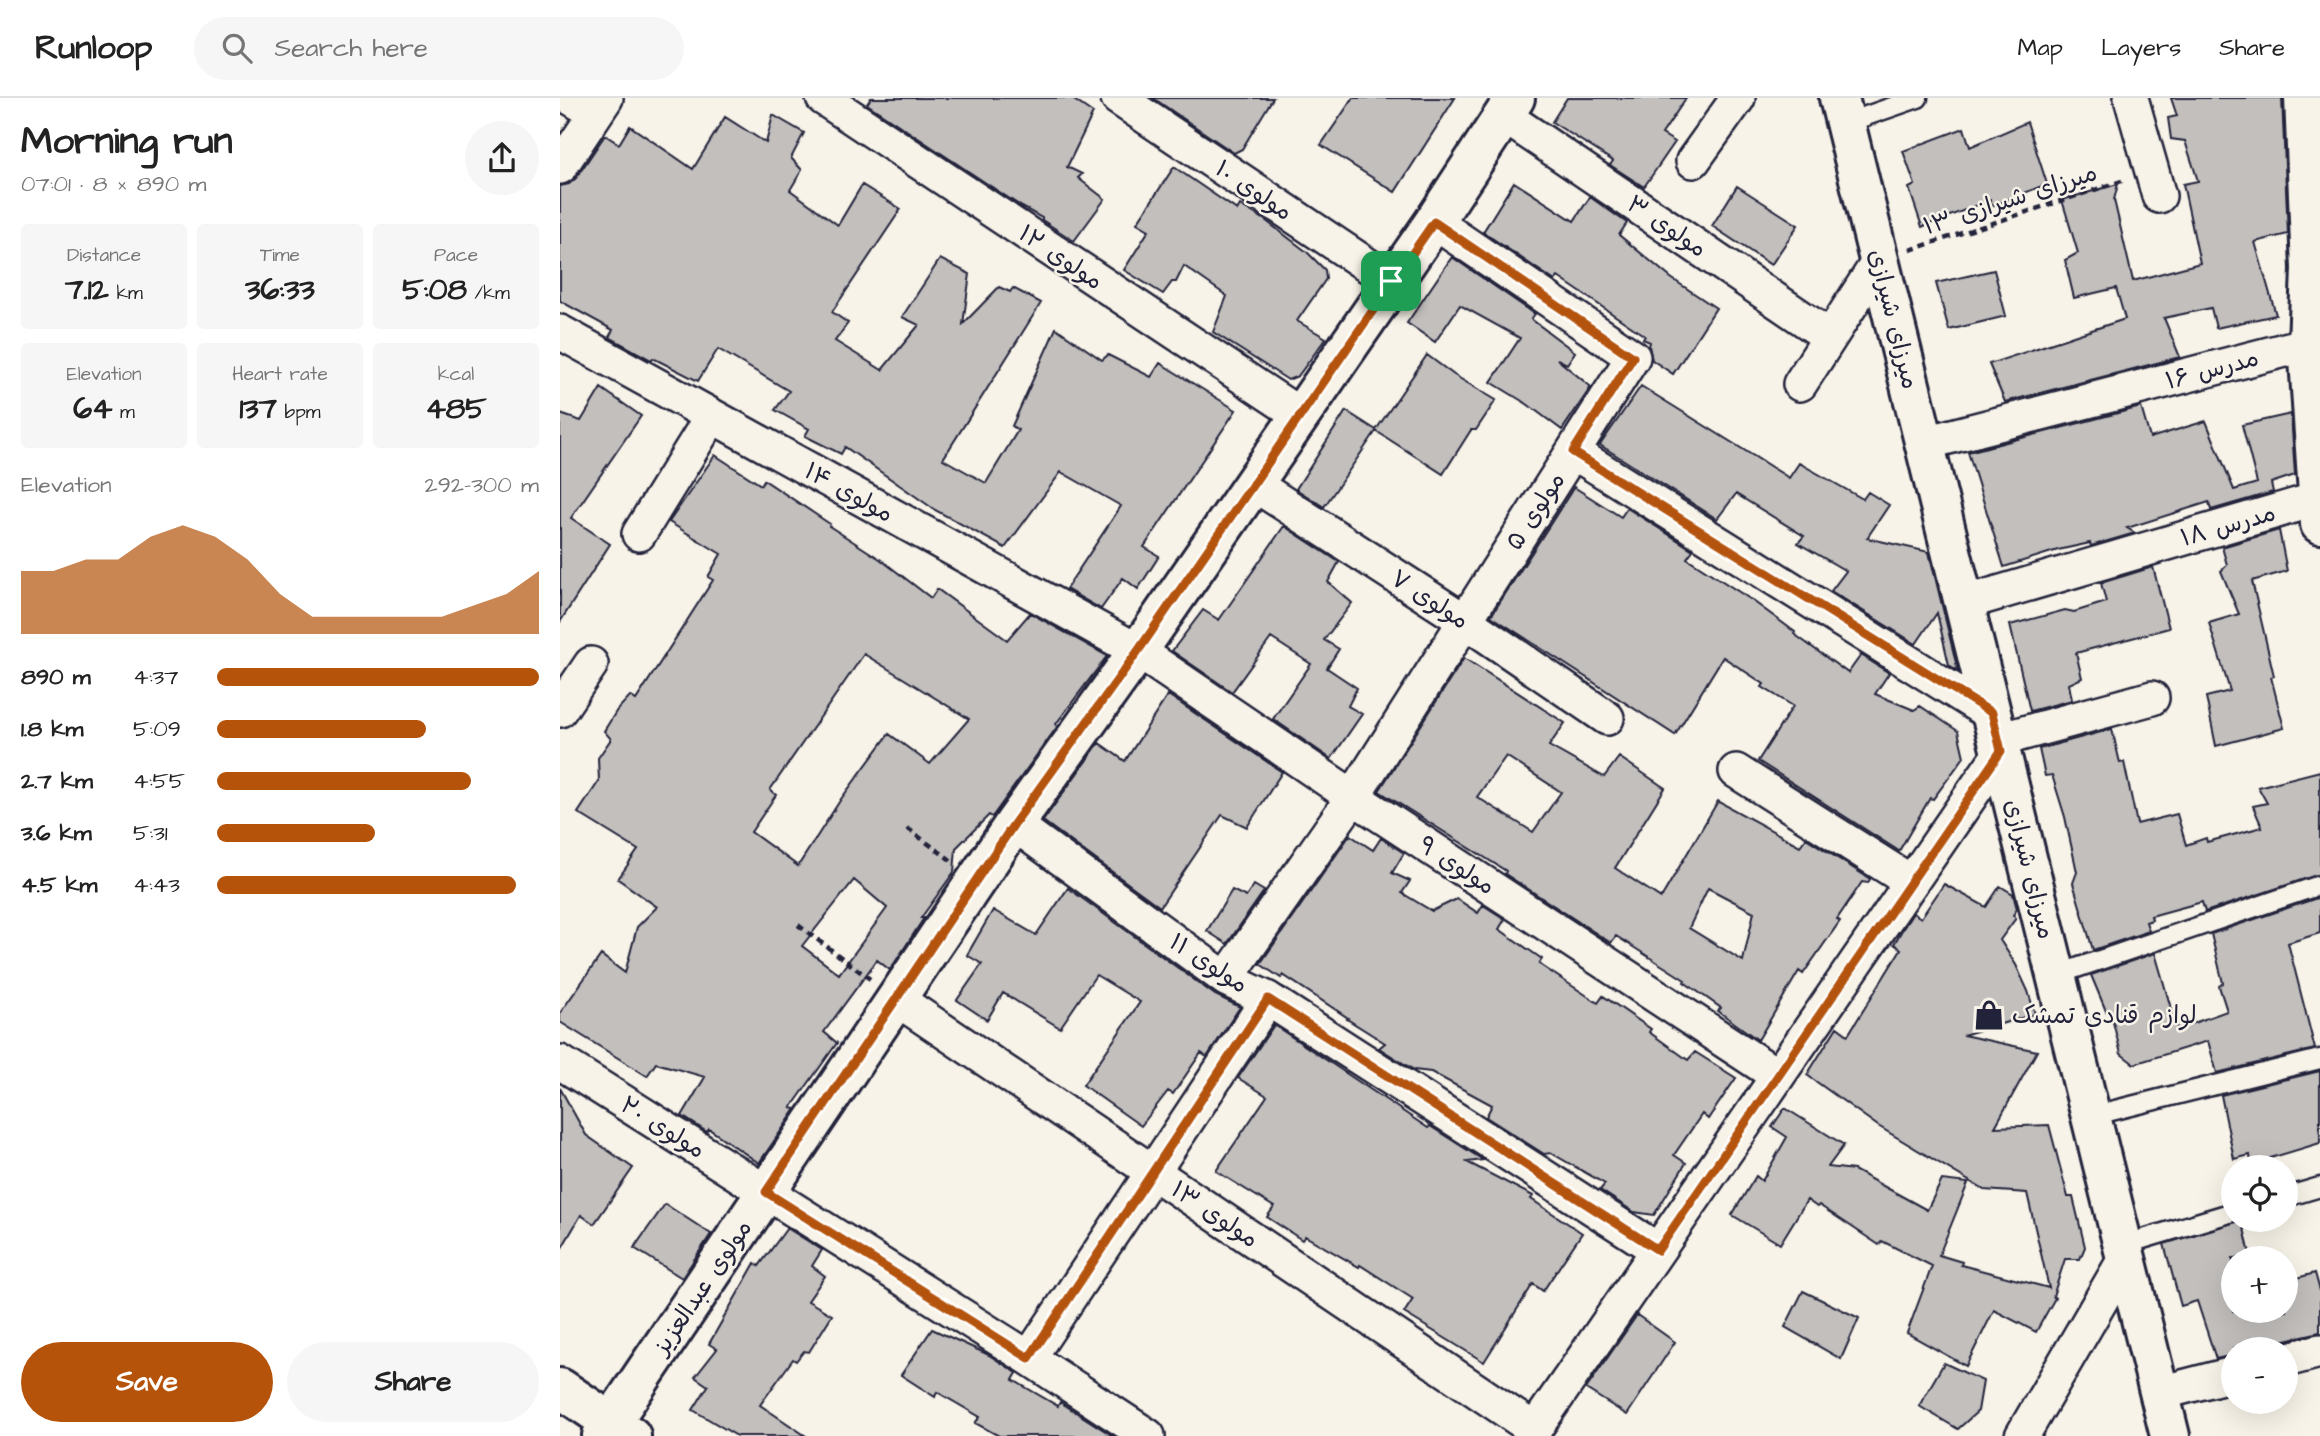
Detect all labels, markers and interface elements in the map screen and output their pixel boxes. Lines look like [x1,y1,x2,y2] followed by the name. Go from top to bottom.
[194,17,684,80] search box
[35,25,152,71] text: Runloop
[218,29,256,67] icon: search
[274,30,428,66] text: Search here
[2018,31,2063,65] text: Map
[2101,31,2181,65] text: Layers
[2219,31,2285,65] text: Share
[21,116,233,168] text: Morning run
[465,121,539,195] button: share
[1208,152,1299,229] street label: مولوی ۱۰
[1919,156,2102,244] street label: میرزای شیرازی ۱۳
[21,168,206,200] text: 07:01 · 8 × 890 m
[1620,188,1713,266] street label: مولوی ۳
[1011,217,1109,299] street label: مولوی ۱۲
[67,242,141,269] text: Distance
[260,242,300,269] text: Time
[434,242,478,269] text: Pace
[1859,246,1927,393] street label: میرزای شیرازی
[1361,251,1421,311] pin
[1372,262,1410,300] icon: arrive
[65,269,109,311] text: 7.12
[245,269,315,311] text: 36:33
[402,269,467,311] text: 5:08
[109,280,143,307] text: km
[467,280,510,307] text: /km
[2162,341,2263,399] street label: مدرس ۱۶
[67,361,141,388] text: Elevation
[232,361,328,388] text: Heart rate
[438,361,474,388] text: kcal
[73,388,112,430] text: 64
[239,388,277,430] text: 137
[425,388,487,430] text: 485
[112,399,135,426] text: m
[277,399,321,426] text: bpm
[798,454,899,531] street label: مولوی ۱۴
[1498,466,1574,557] street label: مولوی ۵
[21,469,112,501] text: Elevation
[425,469,539,501] text: 292–300 m
[2177,496,2280,556] street label: مدرس ۱۸
[1384,562,1475,638] street label: مولوی ۷
[21,661,91,693] text: 890 m
[133,661,178,693] text: 4:37
[21,713,83,745] text: 1.8 km
[133,713,181,745] text: 5:09
[21,765,93,797] text: 2.7 km
[133,765,185,797] text: 4:55
[1995,796,2063,943] street label: میرزای شیرازی
[21,817,92,849] text: 3.6 km
[133,817,168,849] text: 5:31
[1411,828,1502,903] street label: مولوی ۹
[21,869,97,901] text: 4.5 km
[133,869,180,901] text: 4:43
[1162,926,1255,1002] street label: مولوی ۱۱
[1972,998,2006,1032] shop icon: لوازم قنادی تمشک
[2012,999,2197,1033] place label: لوازم قنادی تمشک
[613,1088,712,1167] street label: مولوی ۲۰
[2221,1155,2298,1414] map controls
[2221,1155,2298,1232] button: locate
[1164,1173,1265,1257] street label: مولوی ۱۳
[644,1213,761,1364] street label: مولوی عبدالعزیز
[2221,1246,2298,1323] button: +
[2221,1337,2298,1414] button: −
[21,1342,273,1422] button: Save
[287,1342,539,1422] button: Share

